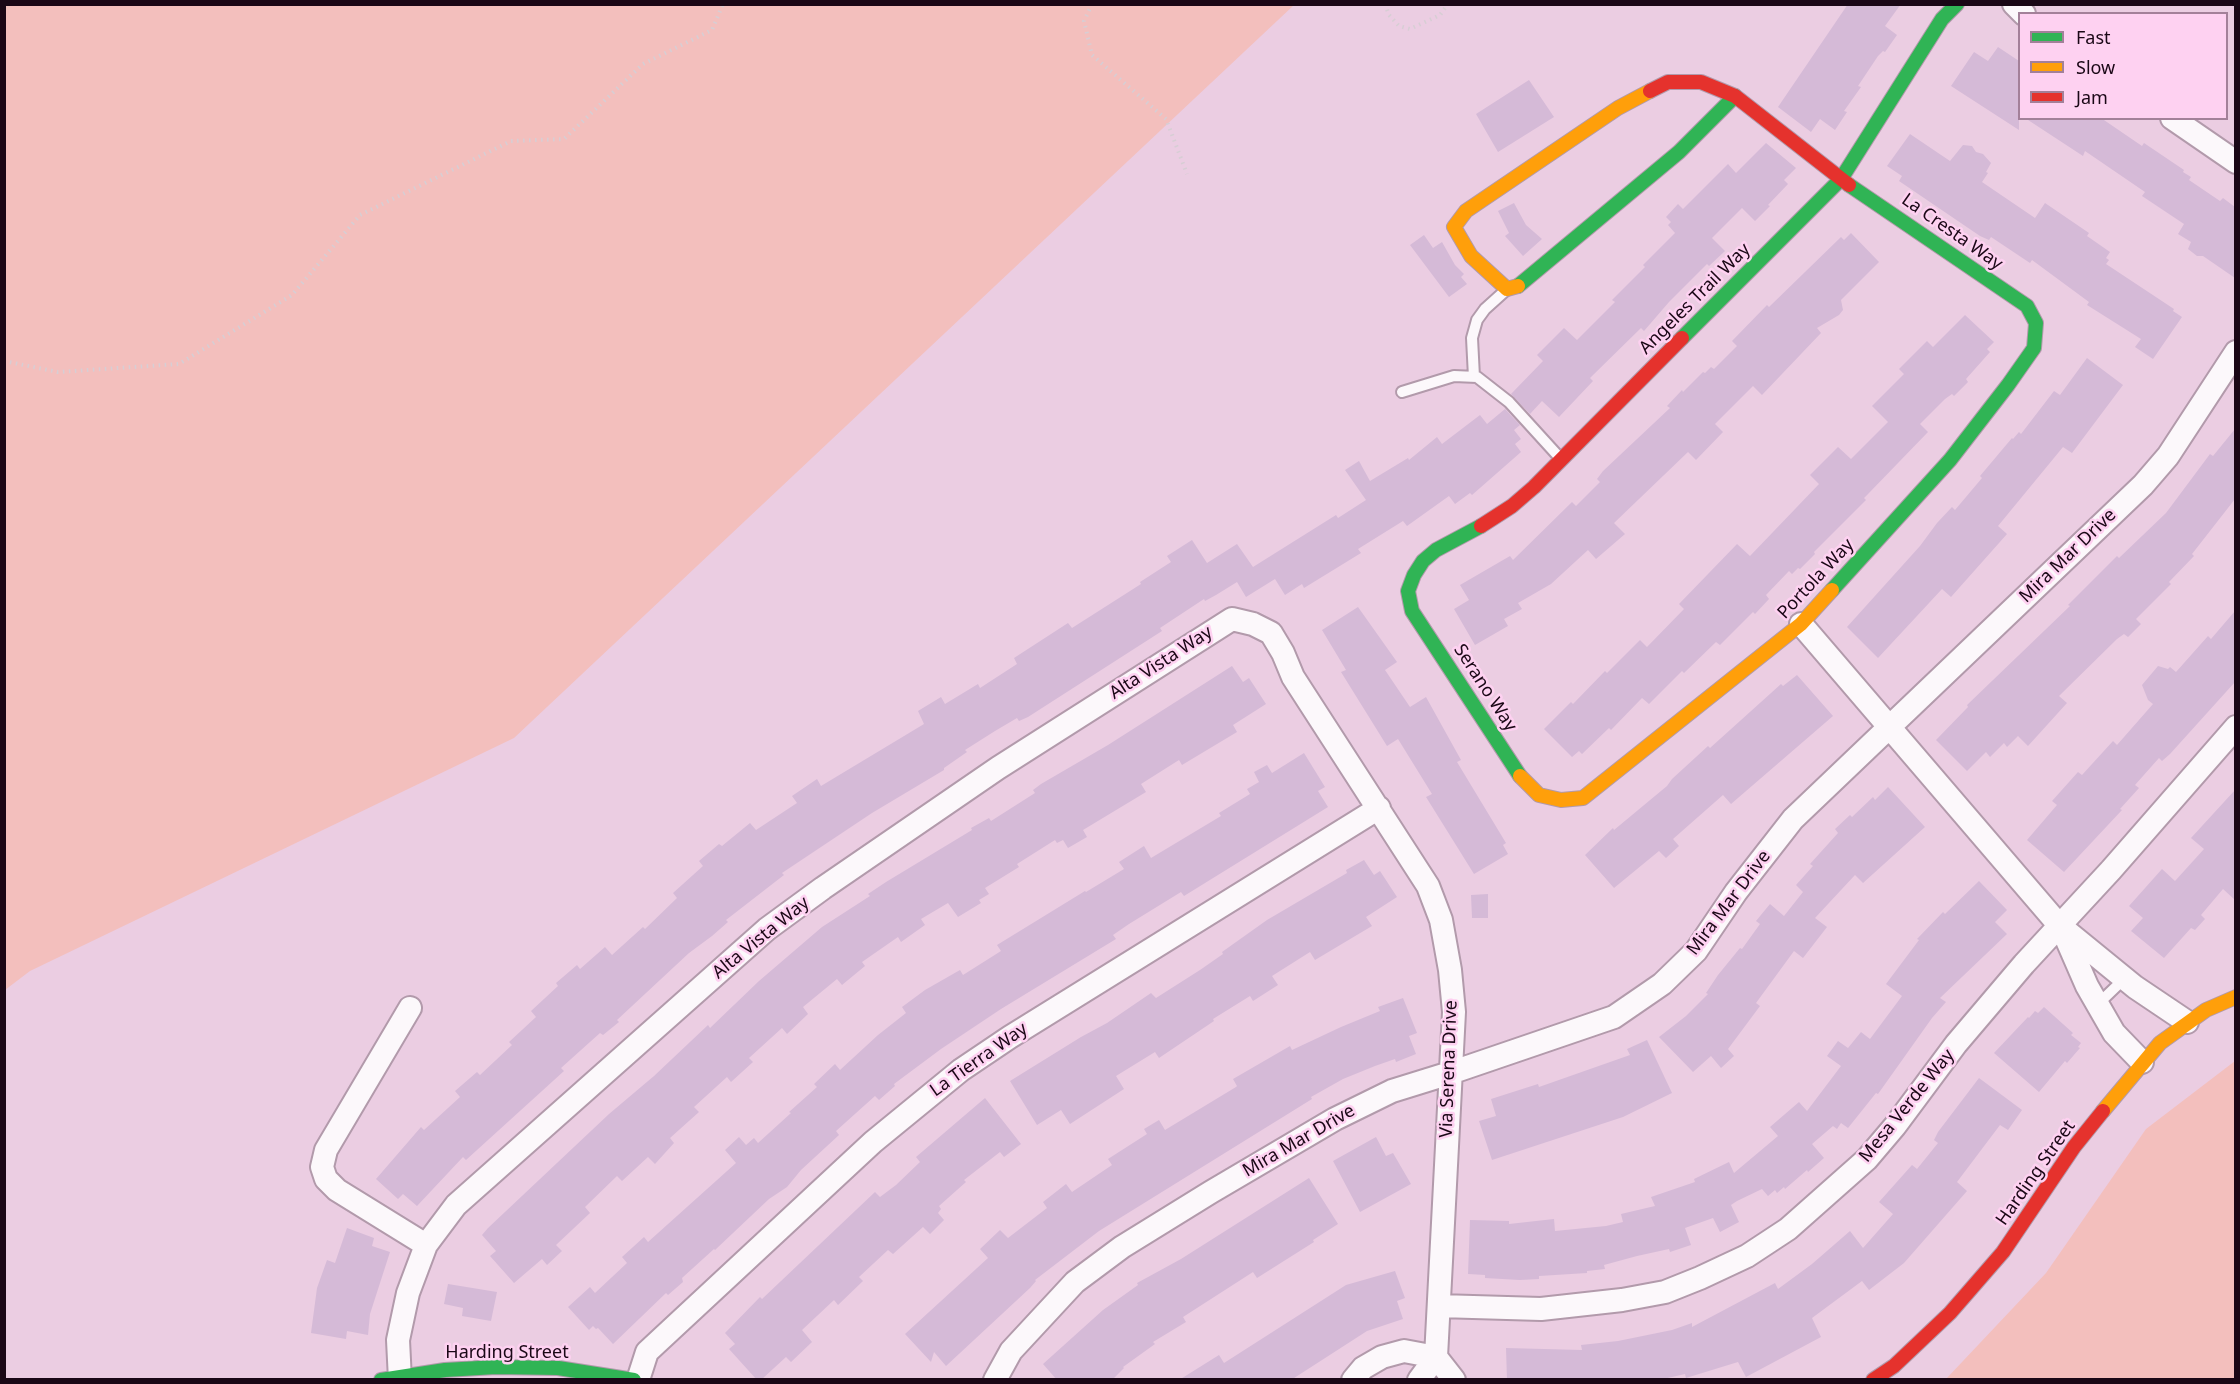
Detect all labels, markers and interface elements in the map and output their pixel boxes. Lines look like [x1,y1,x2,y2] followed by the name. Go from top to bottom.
[2018,12,2228,120] legend
[2076,25,2111,49] text: Fast
[2076,55,2115,79] text: Slow
[2076,85,2108,109] text: Jam
[1897,189,2007,275] street label: La Cresta Way
[1635,239,1755,359] street label: Angeles Trail Way
[2015,505,2121,607] street label: Mira Mar Drive
[1773,534,1859,624] street label: Portola Way
[1105,622,1217,704] street label: Alta Vista Way
[1449,640,1521,736] street label: Serano Way
[1682,846,1776,960] street label: Mira Mar Drive
[708,892,814,984] street label: Alta Vista Way
[1436,1000,1462,1138] street label: Via Serena Drive
[926,1018,1032,1102] street label: La Tierra Way
[1855,1045,1959,1167] street label: Mesa Verde Way
[1239,1100,1359,1182] street label: Mira Mar Drive
[1992,1116,2080,1230] street label: Harding Street
[445,1342,569,1364] street label: Harding Street

